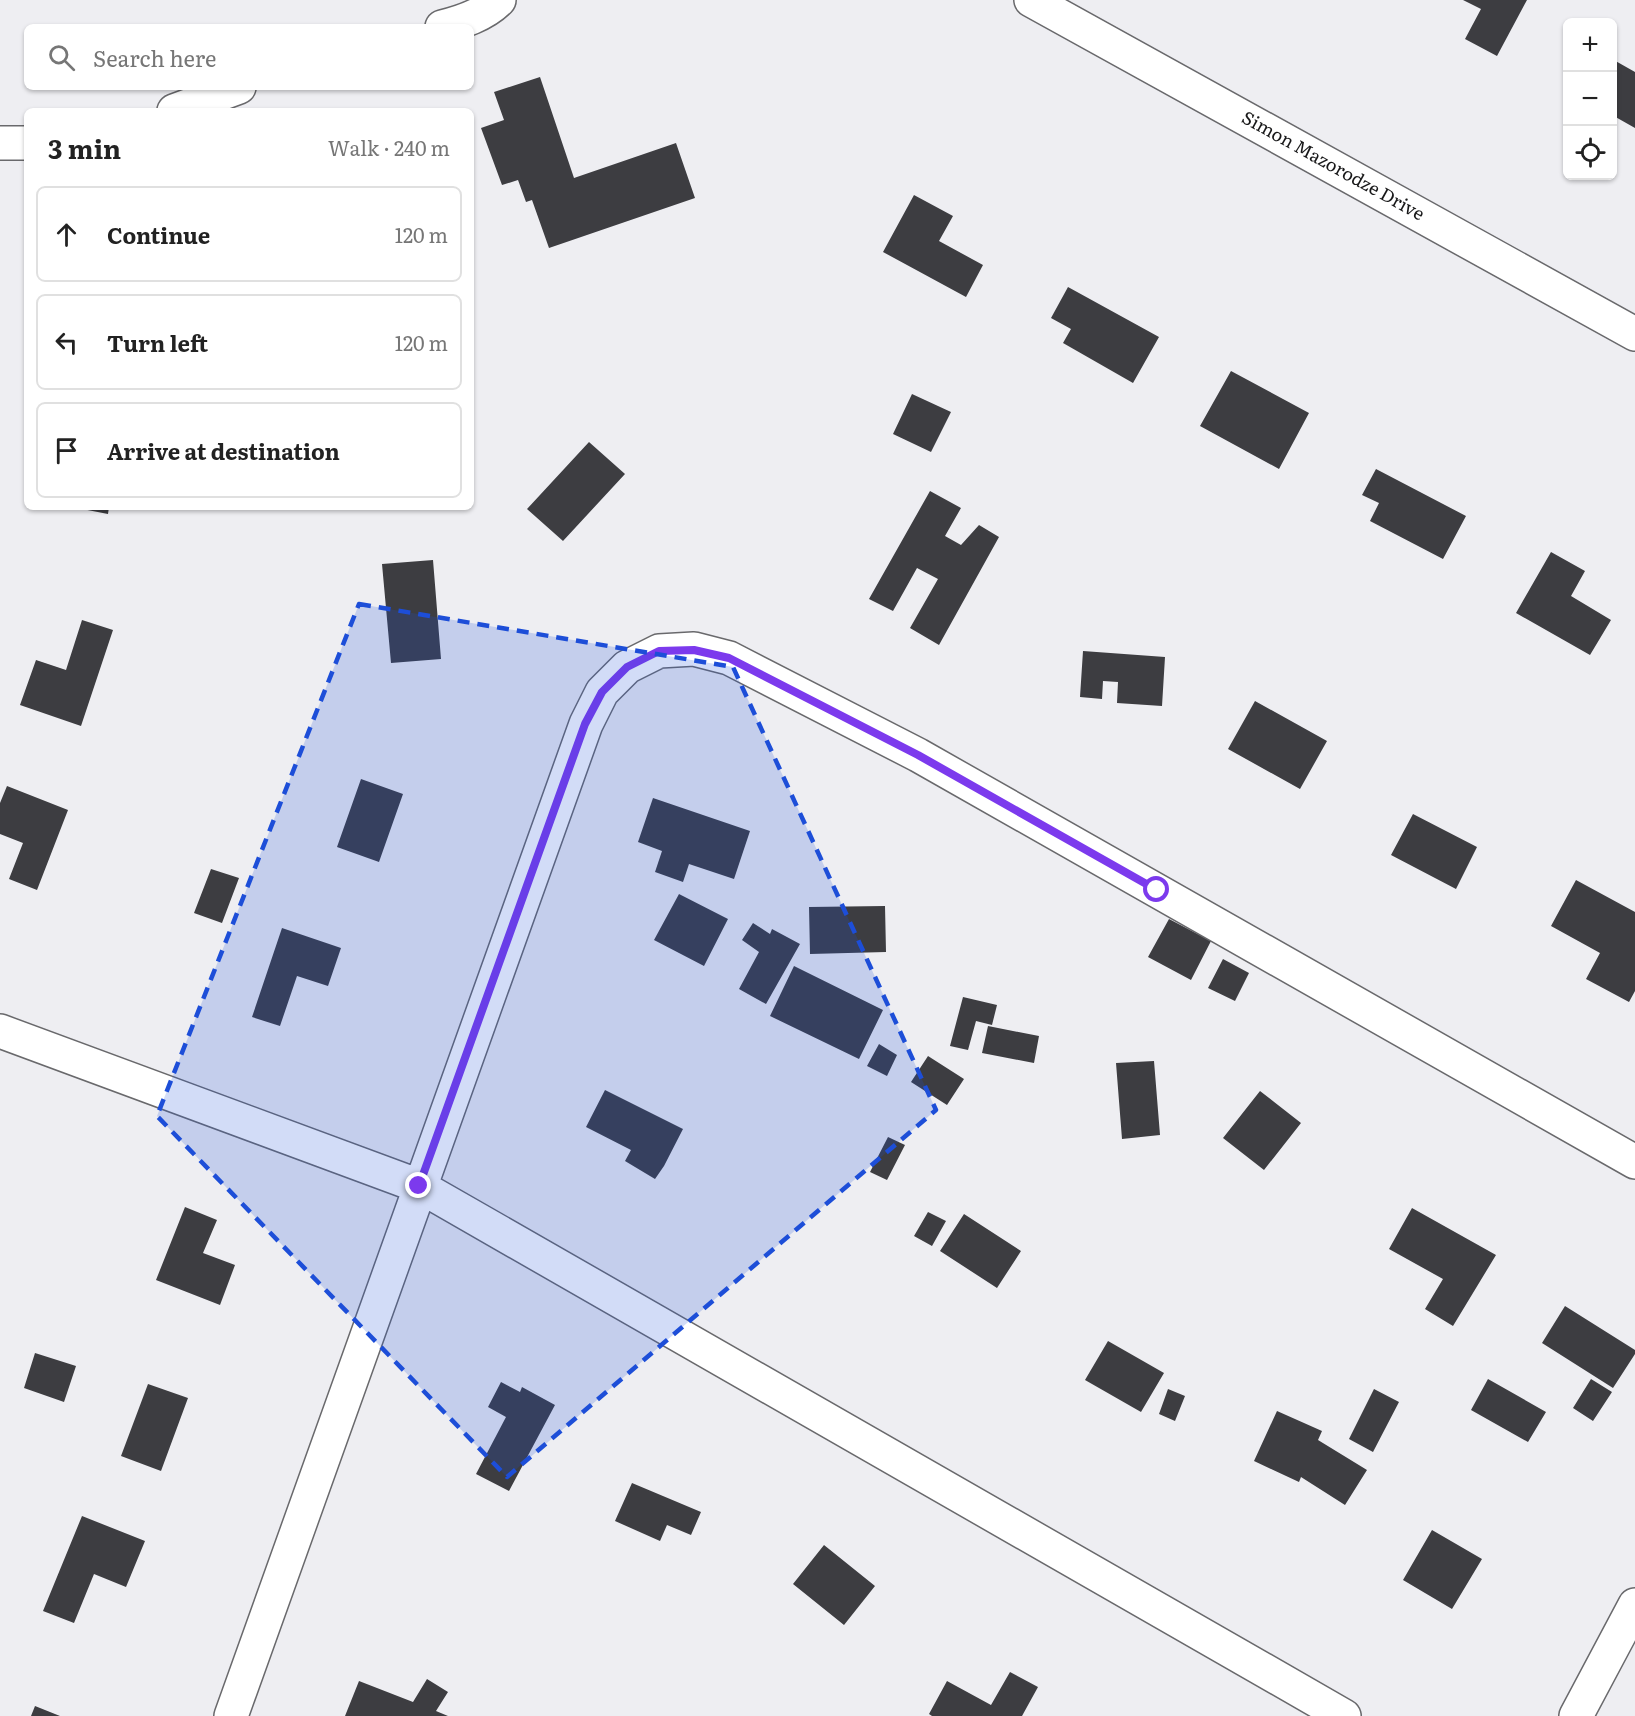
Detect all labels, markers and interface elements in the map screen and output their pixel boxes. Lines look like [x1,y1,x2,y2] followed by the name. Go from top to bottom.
[1563,18,1617,180] map controls
[1563,18,1617,72] button: +
[24,24,474,90] search box
[45,41,78,74] icon: search
[93,41,216,74] text: Search here
[1563,72,1617,126] button: −
[1237,103,1430,226] street label: Simon Mazorodze Drive
[1563,126,1617,180] button: locate
[48,128,121,167] text: 3 min
[328,132,450,162] text: Walk · 240 m
[50,218,83,251] icon: ahead
[107,218,210,251] text: Continue
[395,219,448,249] text: 120 m
[50,326,83,359] icon: left
[107,326,208,359] text: Turn left
[395,327,448,357] text: 120 m
[50,434,83,467] icon: arrive
[107,434,340,467] text: Arrive at destination
[1143,876,1169,902] route start
[405,1172,431,1198] route end

